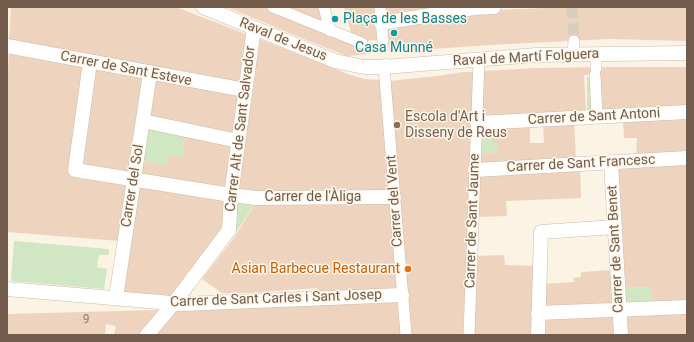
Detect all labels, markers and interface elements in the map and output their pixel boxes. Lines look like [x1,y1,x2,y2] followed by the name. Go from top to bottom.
[343,11,467,27] place label: Plaça de les Basses
[330,14,340,24] marker: Plaça de les Basses
[237,15,329,65] street label: Raval de Jesus
[389,28,399,38] marker: Casa Munné
[355,40,433,56] place label: Casa Munné
[222,45,260,213] street label: Carrer Alt de Sant Salvador
[452,46,600,70] street label: Raval de Martí Folguera
[59,48,193,90] street label: Carrer de Sant Esteve
[527,105,661,129] street label: Carrer de Sant Antoni
[405,109,507,142] place label: Escola d'Art i Disseny de Reus
[392,120,402,130] marker: Escola d'Art i Disseny de Reus
[118,143,148,229] street label: Carrer del Sol
[506,152,656,176] street label: Carrer de Sant Francesc
[462,153,484,289] street label: Carrer de Sant Jaume
[383,154,407,248] street label: Carrer del Vent
[604,185,628,313] street label: Carrer de Sant Benet
[265,189,361,205] street label: Carrer de l'Àliga
[232,261,400,277] place label: Asian Barbecue Restaurant
[403,264,413,274] marker: Asian Barbecue Restaurant
[170,287,382,311] street label: Carrer de Sant Carles i Sant Josep
[83,313,89,327] house number: 9

